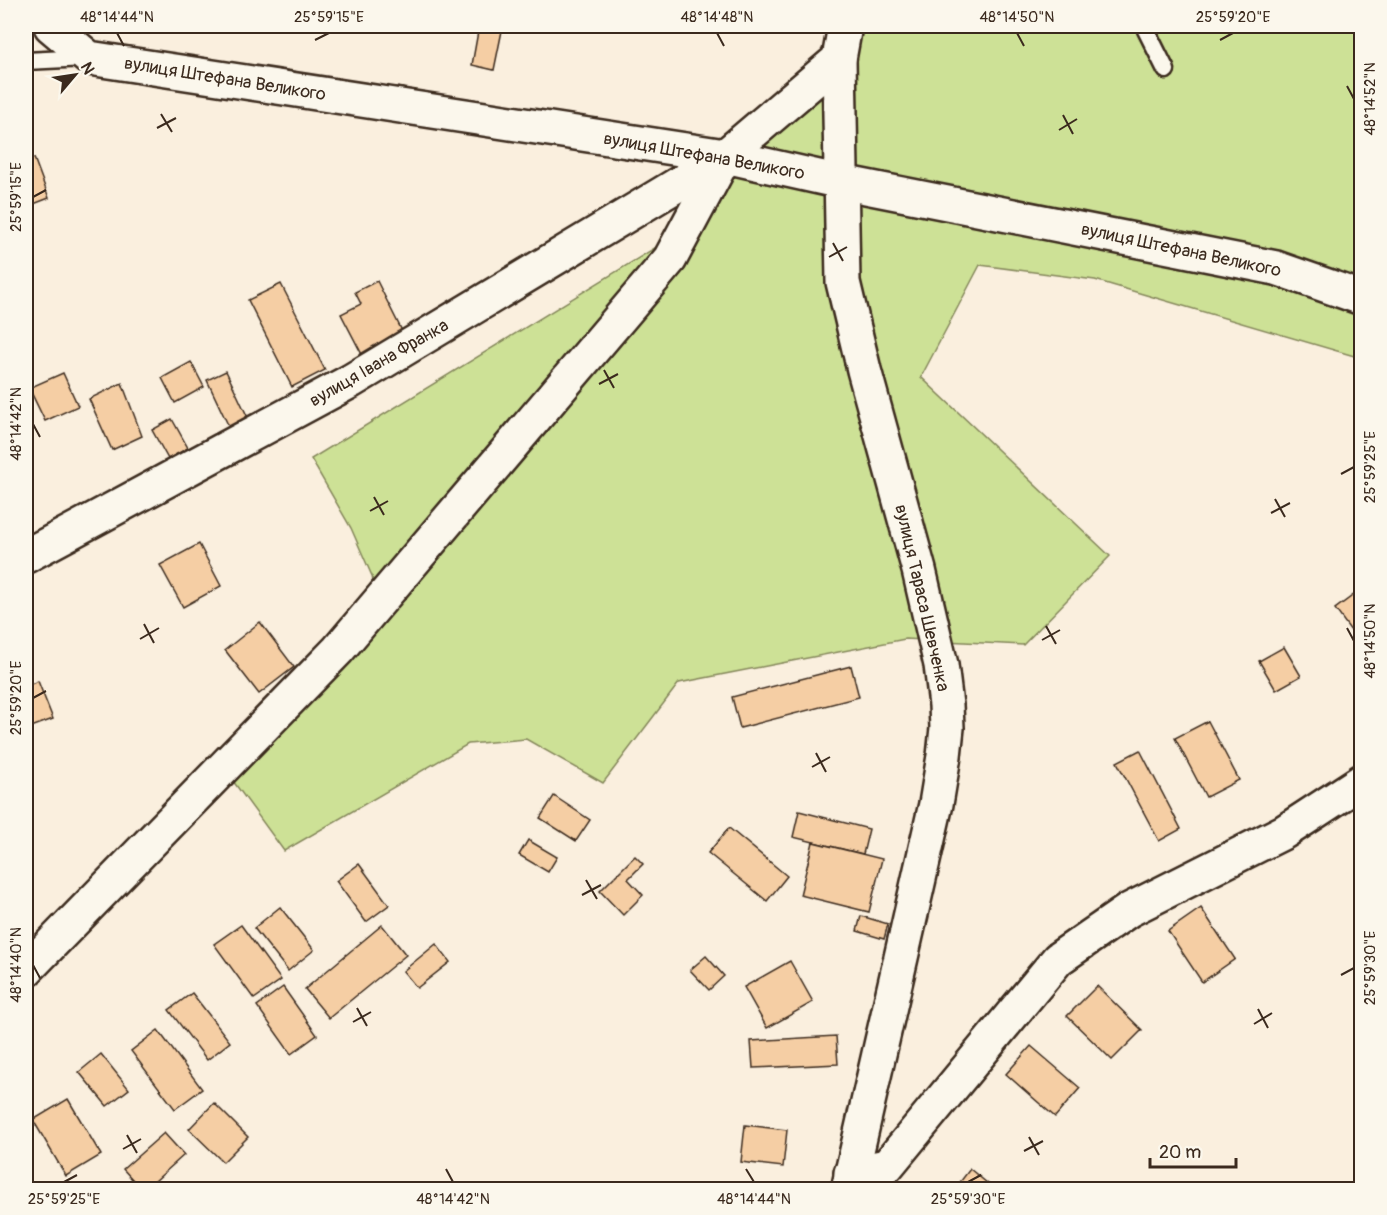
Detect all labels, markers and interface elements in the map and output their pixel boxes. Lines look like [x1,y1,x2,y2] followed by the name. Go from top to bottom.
[80,8,154,27] text: 48°14'44"N
[294,8,364,27] text: 25°59'15"E
[681,8,753,27] text: 48°14'48"N
[980,8,1054,27] text: 48°14'50"N
[1196,8,1270,27] text: 25°59'20"E
[45,45,105,105] north arrow
[122,52,328,106] street label: вулиця Штефана Великого
[76,59,99,78] text: N
[1361,62,1380,136] text: 48°14'52"N
[602,127,807,185] street label: вулиця Штефана Великого
[7,162,26,232] text: 25°59'15"E
[1079,218,1283,283] street label: вулиця Штефана Великого
[305,314,453,412] street label: вулиця Івана Франка
[7,387,26,461] text: 48°14'42"N
[1361,431,1380,503] text: 25°59'25"E
[889,502,955,694] street label: вулиця Тараса Шевченка
[1361,604,1380,678] text: 48°14'50"N
[7,661,26,735] text: 25°59'20"E
[7,927,26,1003] text: 48°14'40"N
[1361,931,1380,1005] text: 25°59'30"E
[1150,1131,1236,1169] scale bar
[1159,1141,1201,1164] text: 20 m
[28,1190,100,1209] text: 25°59'25"E
[416,1190,490,1209] text: 48°14'42"N
[717,1190,791,1209] text: 48°14'44"N
[931,1190,1005,1209] text: 25°59'30"E

